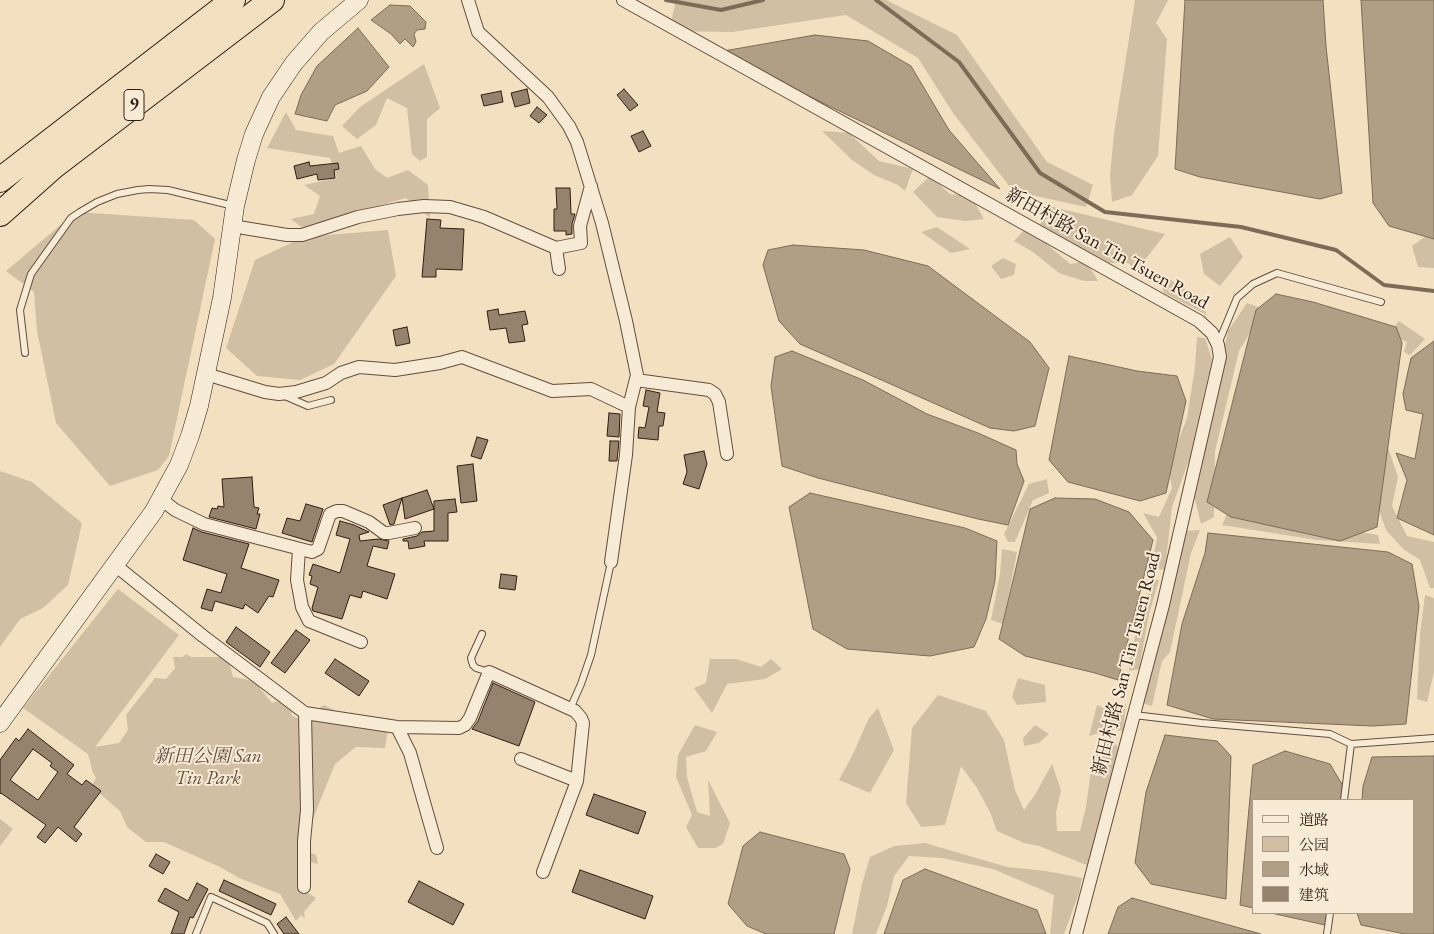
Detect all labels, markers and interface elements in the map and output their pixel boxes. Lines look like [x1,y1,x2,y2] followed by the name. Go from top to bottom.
[124,90,144,120] road number: 9
[1001,183,1213,315] street label: 新田村路 San Tin Tsuen Road
[1088,550,1166,778] street label: 新田村路 San Tin Tsuen Road
[154,746,262,790] park label: 新田公園 San Tin Park
[1252,799,1414,914] legend
[1299,810,1329,829] text: 道路
[1299,835,1329,854] text: 公园
[1299,860,1329,879] text: 水域
[1299,885,1329,904] text: 建筑

